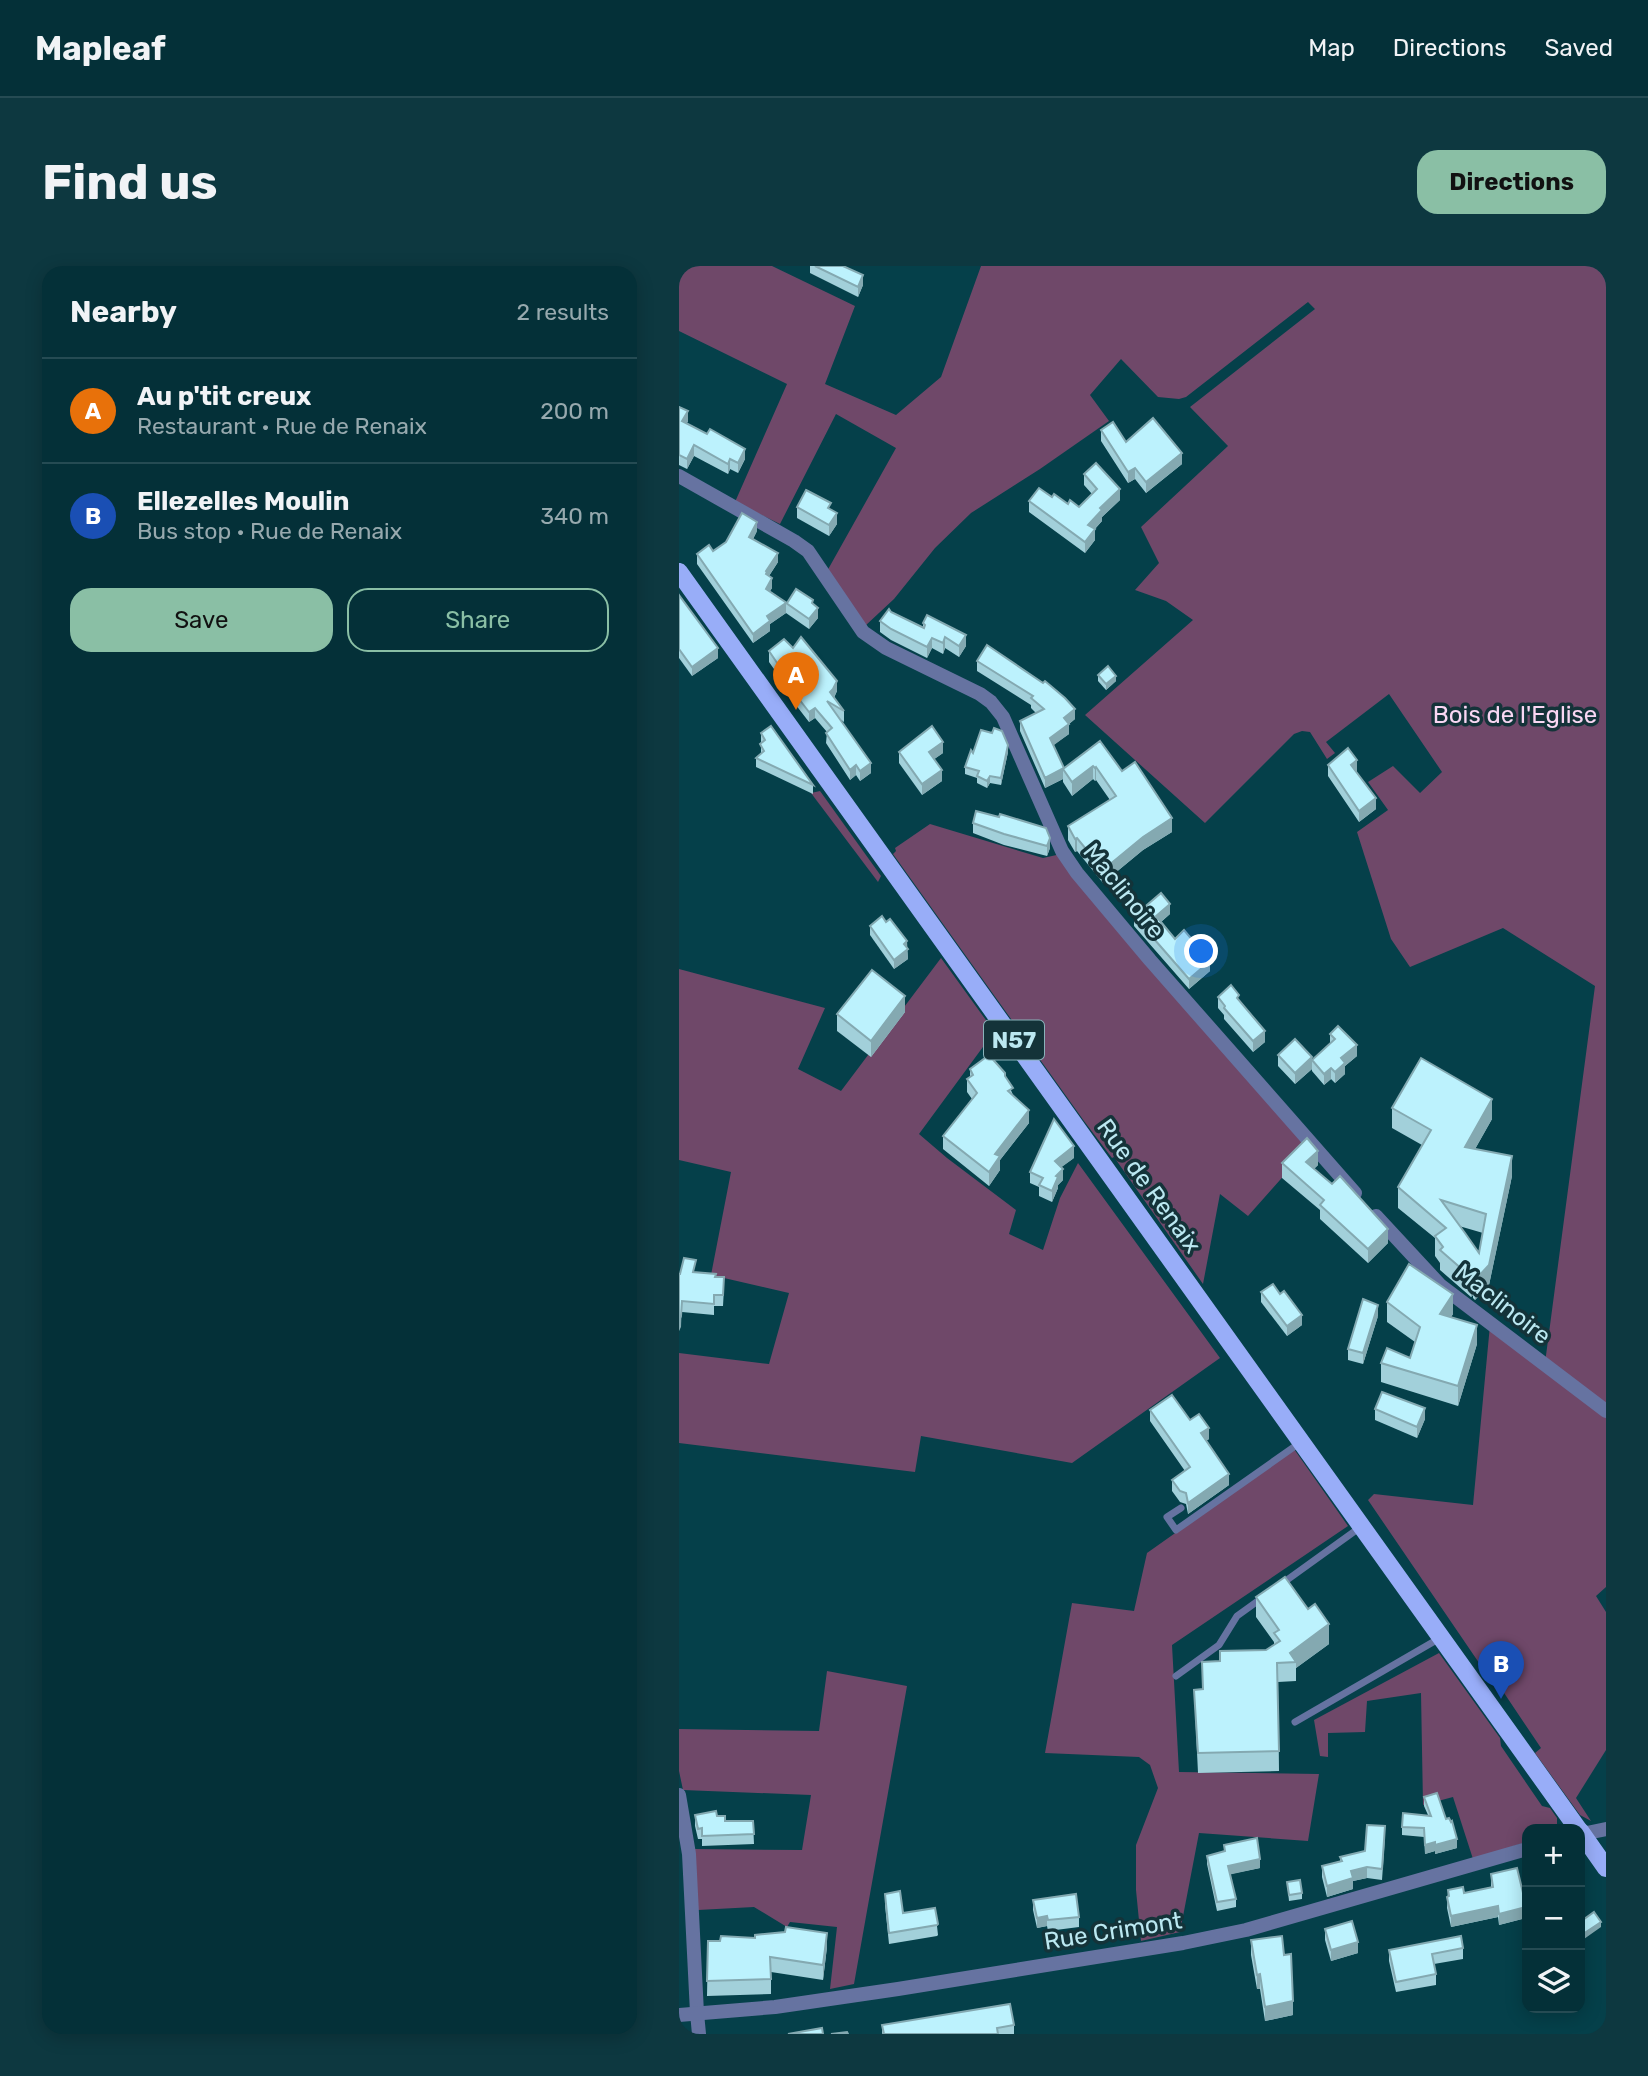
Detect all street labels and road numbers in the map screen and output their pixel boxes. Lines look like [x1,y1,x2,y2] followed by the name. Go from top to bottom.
[1077,838,1171,944] street label: Maclinoire
[984,1020,1044,1060] road number: N57
[1091,1114,1207,1258] street label: Rue de Renaix
[1450,1258,1556,1350] street label: Maclinoire
[1042,1906,1184,1956] street label: Rue Crimont

